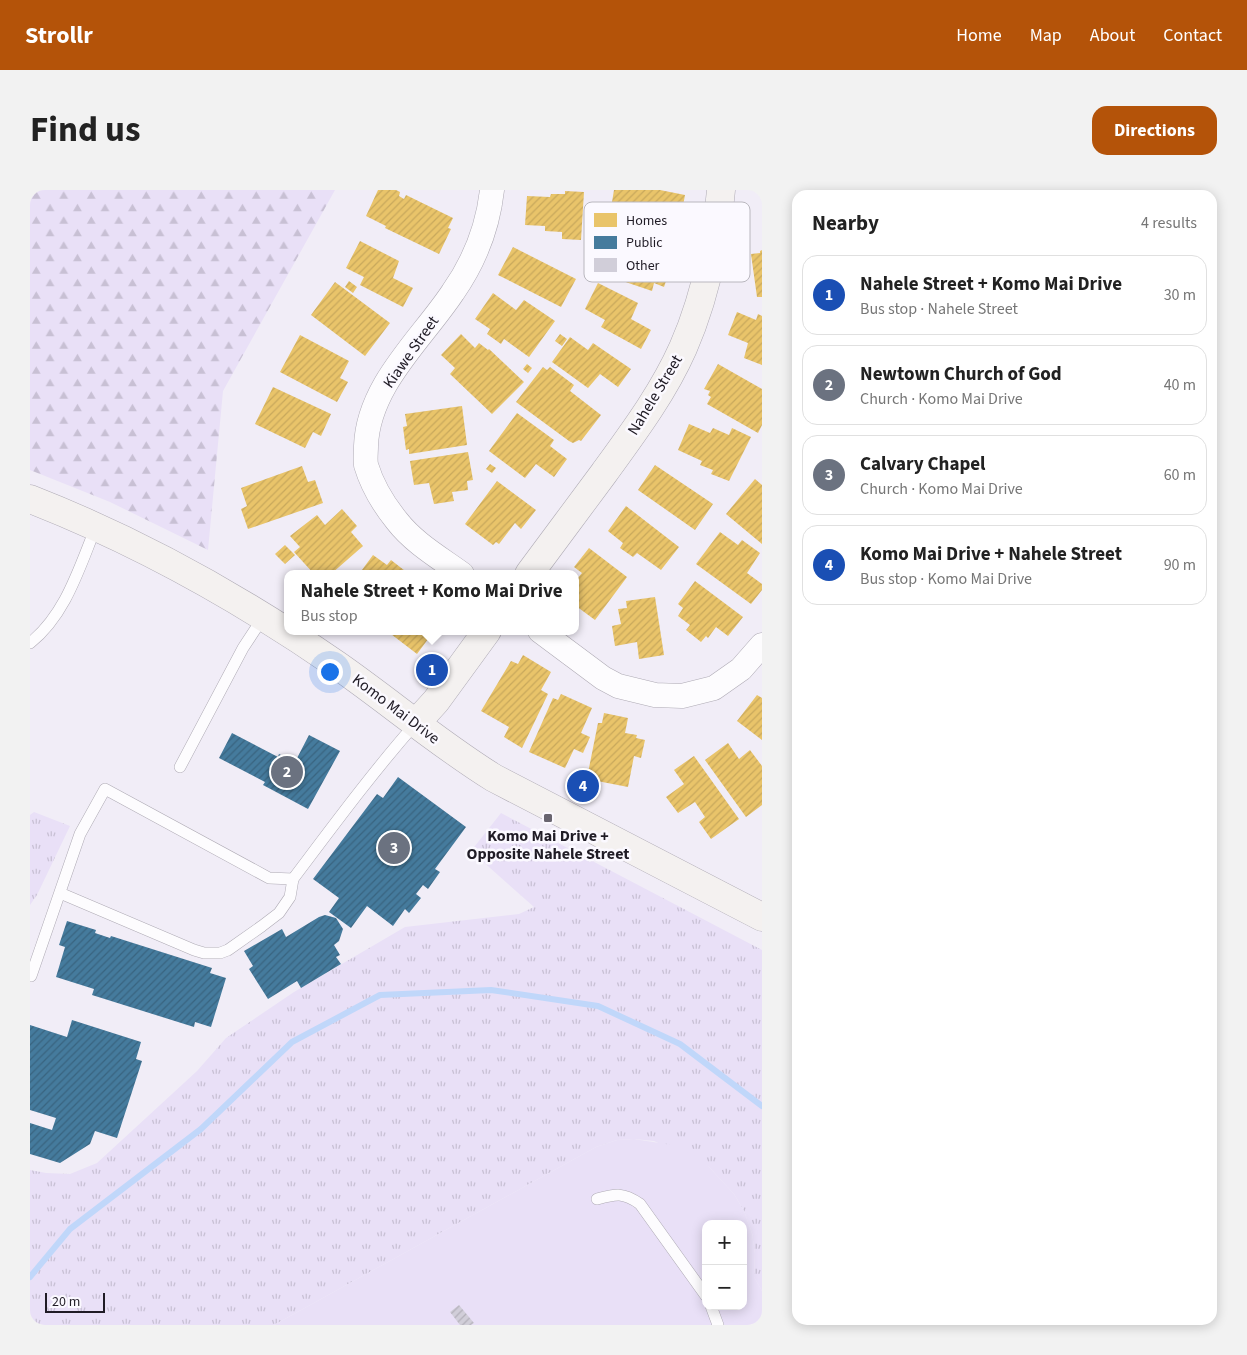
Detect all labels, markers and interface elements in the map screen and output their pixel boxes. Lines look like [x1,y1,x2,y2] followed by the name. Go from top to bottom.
[25,18,93,53] text: Strollr
[956,23,1002,48] text: Home
[1030,23,1062,48] text: Map
[1090,23,1135,48] text: About
[1163,23,1222,48] text: Contact
[30,105,140,155] text: Find us
[1092,106,1217,155] button: Directions
[584,202,750,282] legend
[812,208,879,238] text: Nearby
[626,211,667,231] text: Homes
[1141,212,1197,234] text: 4 results
[626,233,663,253] text: Public
[626,256,660,276] text: Other
[860,271,1122,298] text: Nahele Street + Komo Mai Drive
[825,284,833,306] text: 1
[1164,284,1196,306] text: 30 m
[860,298,1018,320] text: Bus stop · Nahele Street
[378,311,444,393] street label: Kiawe Street
[622,350,688,439] street label: Nahele Street
[860,361,1062,388] text: Newtown Church of God
[825,374,833,396] text: 2
[1164,374,1196,396] text: 40 m
[860,388,1023,410] text: Church · Komo Mai Drive
[860,451,986,478] text: Calvary Chapel
[825,464,833,486] text: 3
[1164,464,1196,486] text: 60 m
[860,478,1023,500] text: Church · Komo Mai Drive
[860,541,1122,568] text: Komo Mai Drive + Nahele Street
[825,554,833,576] text: 4
[1164,554,1196,576] text: 90 m
[860,568,1032,590] text: Bus stop · Komo Mai Drive
[284,570,579,635] popup
[300,578,563,605] text: Nahele Street + Komo Mai Drive
[300,605,358,627] text: Bus stop
[416,651,448,689] pin: 1
[317,659,343,685] your location
[348,669,444,749] street label: Komo Mai Drive
[271,753,303,791] pin: 2
[567,767,599,805] pin: 4
[542,812,554,824] marker: Komo Mai Drive + Opposite Nahele Street
[467,825,629,865] place label: Komo Mai Drive + Opposite Nahele Street
[378,829,410,867] pin: 3
[702,1220,747,1310] map controls
[702,1220,747,1265] button: +
[702,1265,747,1310] button: −
[45,1290,105,1313] scale bar
[52,1292,80,1312] text: 20 m

